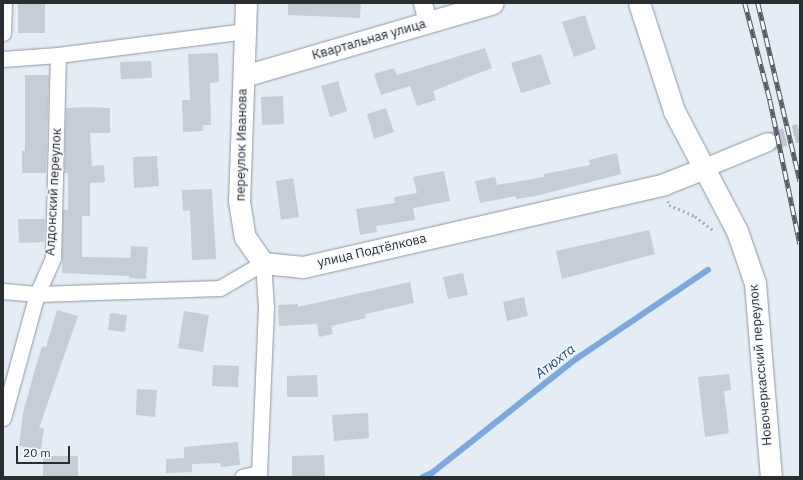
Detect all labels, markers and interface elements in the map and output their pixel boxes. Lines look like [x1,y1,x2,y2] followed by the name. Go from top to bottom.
[310,16,428,64] street label: Квартальная улица
[233,89,251,201] street label: переулок Иванова
[43,128,65,256] street label: Алдонский переулок
[316,231,428,271] street label: улица Подтёлкова
[746,283,776,447] street label: Новочеркасский переулок
[532,340,578,382] water label: Атюхта
[18,438,72,464] scale bar
[23,445,51,460] text: 20 m

